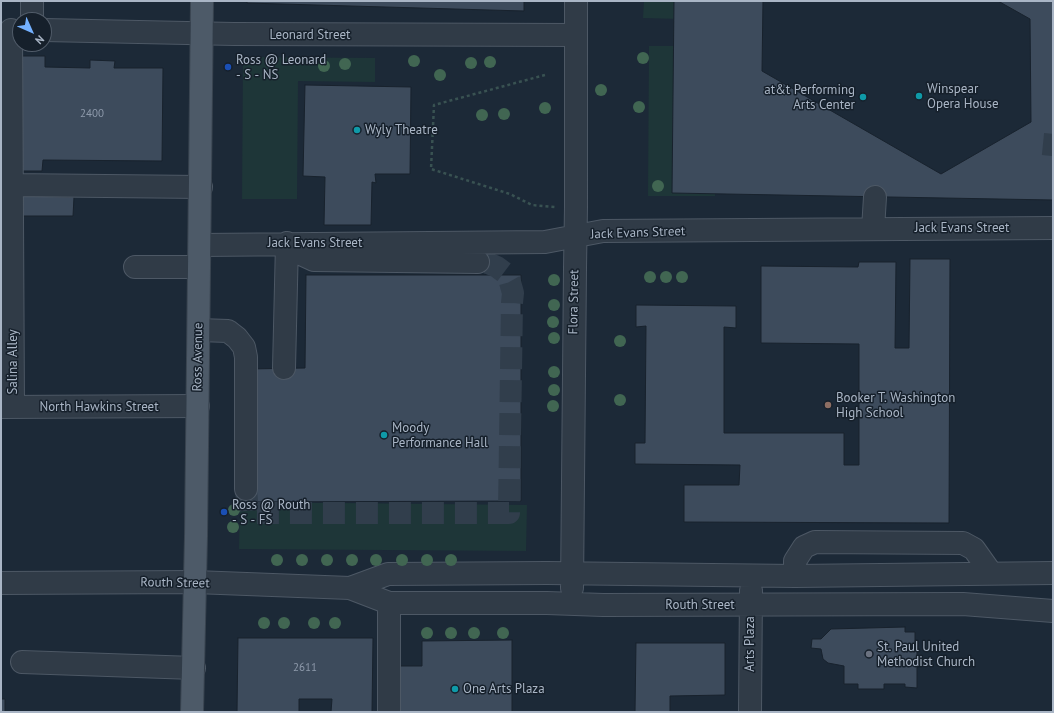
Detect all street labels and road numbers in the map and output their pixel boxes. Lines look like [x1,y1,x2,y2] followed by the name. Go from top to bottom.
[269,27,351,43] street label: Leonard Street
[915,220,1009,236] street label: Jack Evans Street
[590,224,686,242] street label: Jack Evans Street
[268,235,362,251] street label: Jack Evans Street
[566,269,582,335] street label: Flora Street
[190,322,206,392] street label: Ross Avenue
[5,329,21,395] street label: Salina Alley
[39,399,159,415] street label: North Hawkins Street
[140,575,210,591] street label: Routh Street
[665,597,735,613] street label: Routh Street
[742,616,758,672] street label: Arts Plaza

